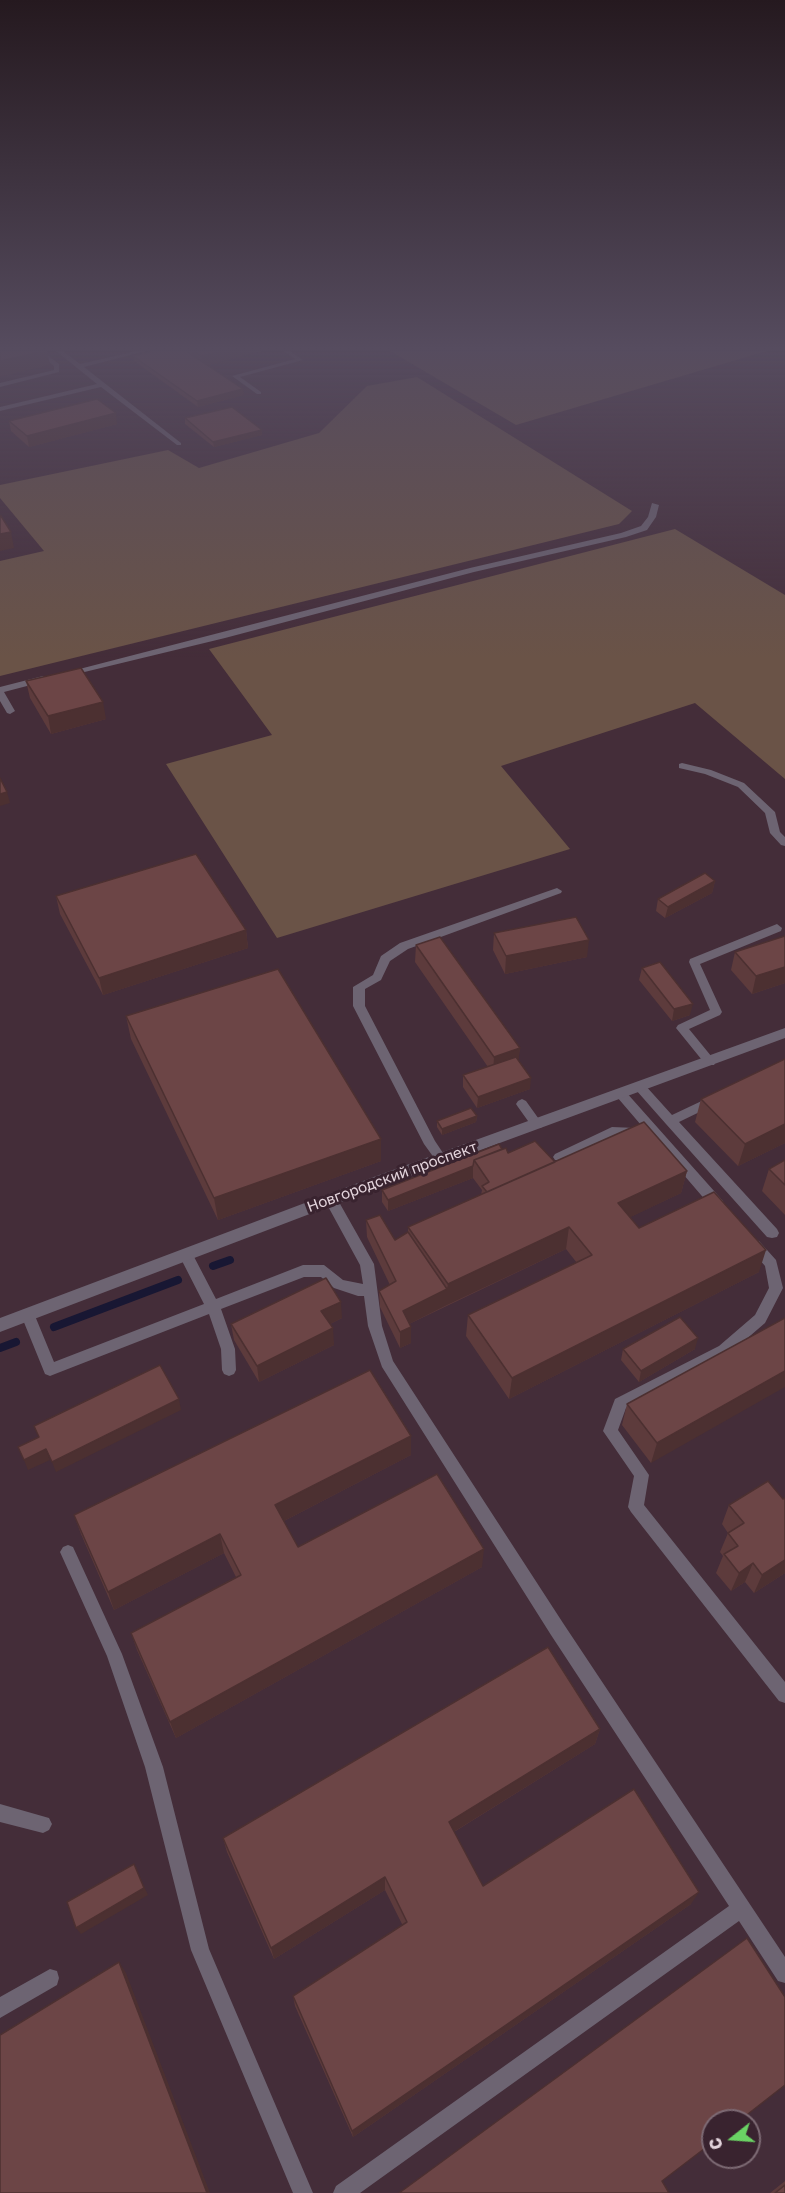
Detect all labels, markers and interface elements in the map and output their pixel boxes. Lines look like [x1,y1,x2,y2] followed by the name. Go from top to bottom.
[304,1138,480,1216] street label: Новгородский проспект
[701,2109,761,2169] north arrow
[704,2135,727,2152] text: С

